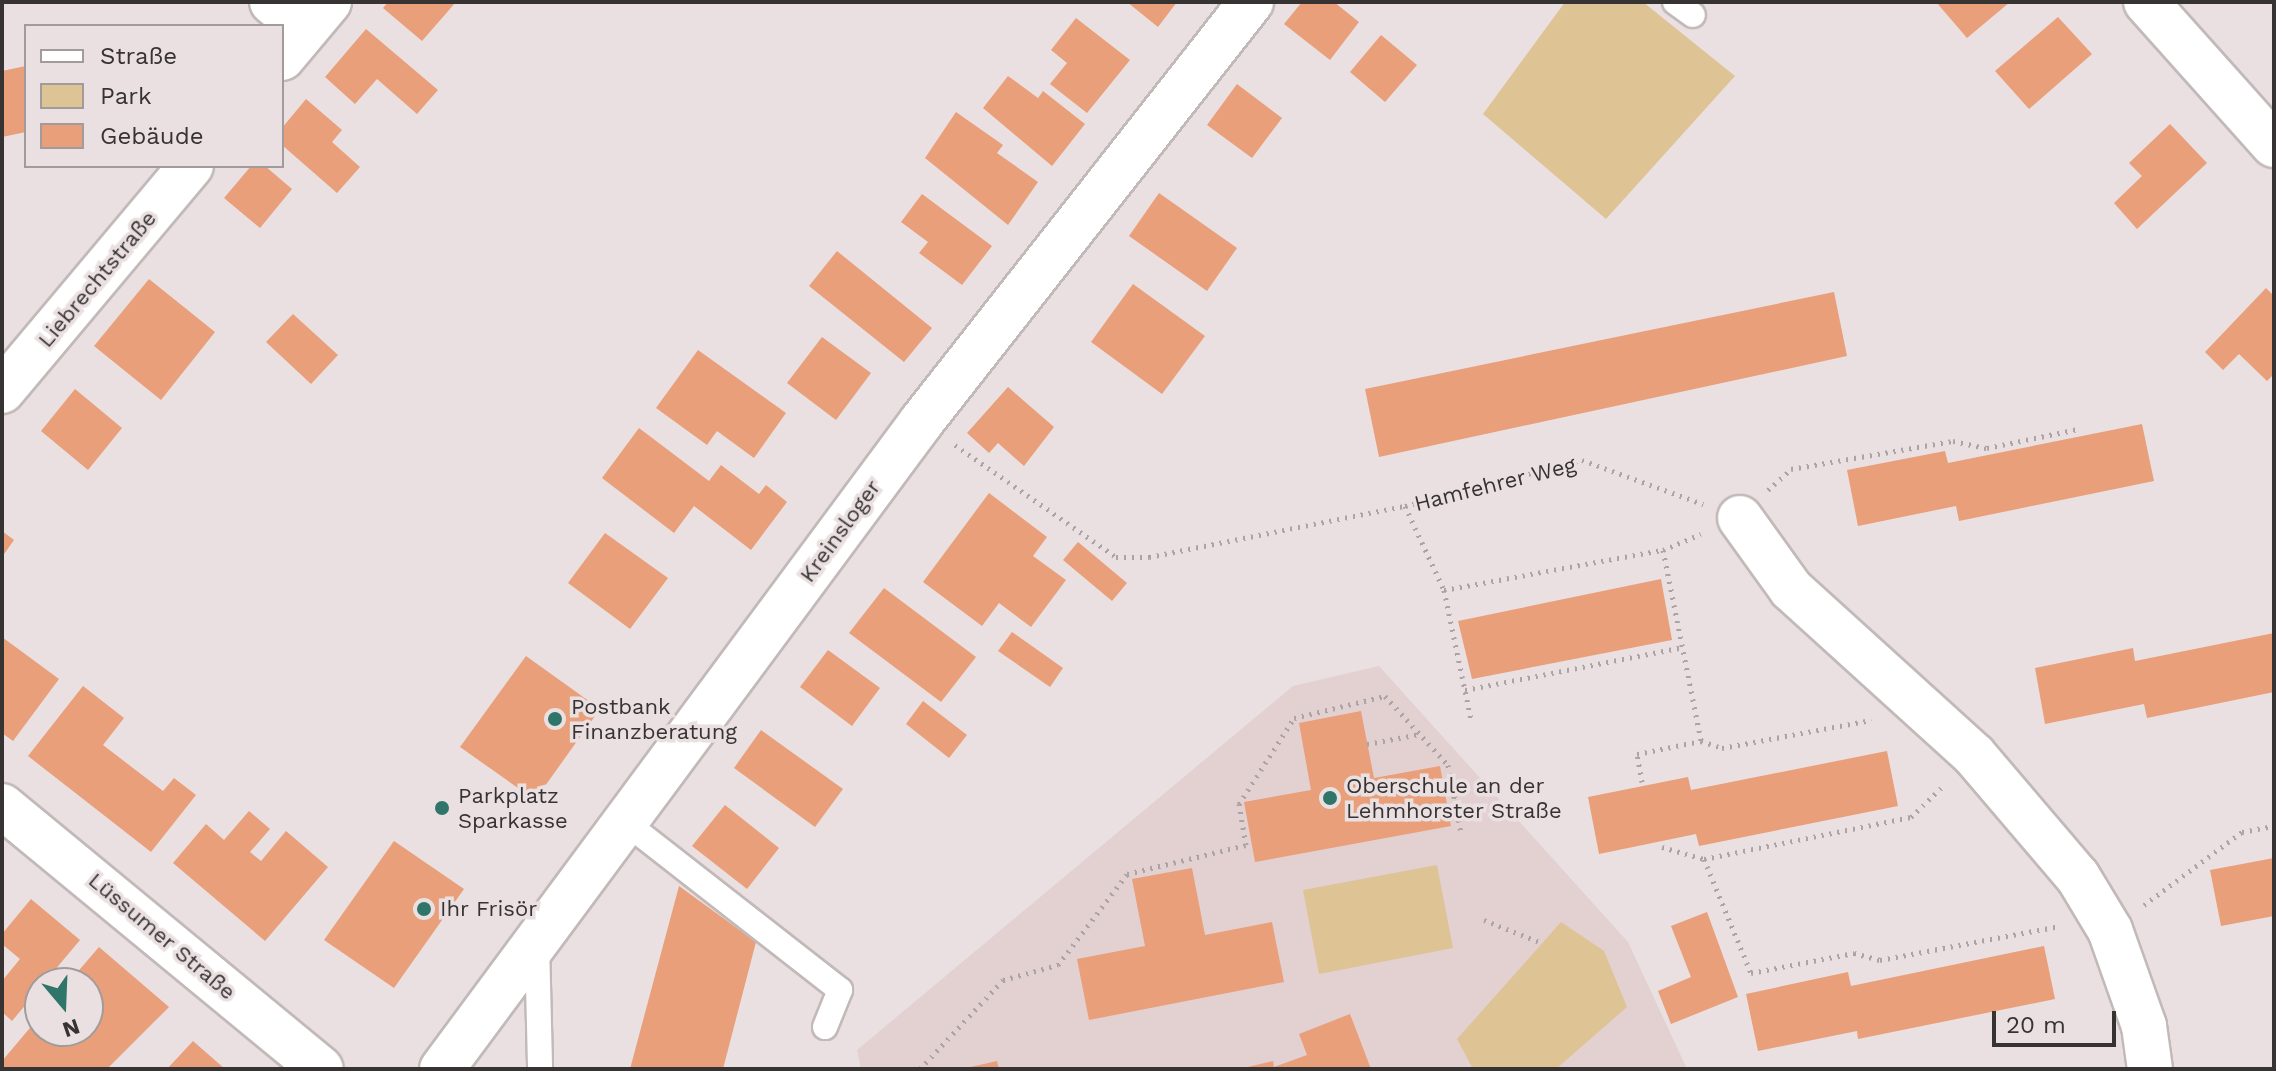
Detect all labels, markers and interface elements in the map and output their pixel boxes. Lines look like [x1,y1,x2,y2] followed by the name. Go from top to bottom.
[24,24,284,168] legend
[100,42,177,70] text: Straße
[100,82,152,110] text: Park
[100,122,204,150] text: Gebäude
[32,205,162,353] street label: Liebrechtstraße
[1411,451,1579,517] street label: Hamfehrer Weg
[794,475,886,587] street label: Kreinsloger
[571,693,737,744] place label: Postbank Finanzberatung
[546,710,564,728] marker: Postbank Finanzberatung
[1346,772,1562,824] place label: Oberschule an der Lehmhorster Straße
[458,782,568,834] place label: Parkplatz Sparkasse
[1321,789,1339,807] marker: Oberschule an der Lehmhorster Straße
[433,799,451,817] marker: Parkplatz Sparkasse
[83,867,241,1005] street label: Lüssumer Straße
[440,896,538,922] place label: Ihr Frisör
[415,900,433,918] marker: Ihr Frisör
[24,967,104,1047] north arrow
[1996,995,2120,1045] scale bar
[2006,1011,2066,1039] text: 20 m
[60,1014,83,1043] text: N

